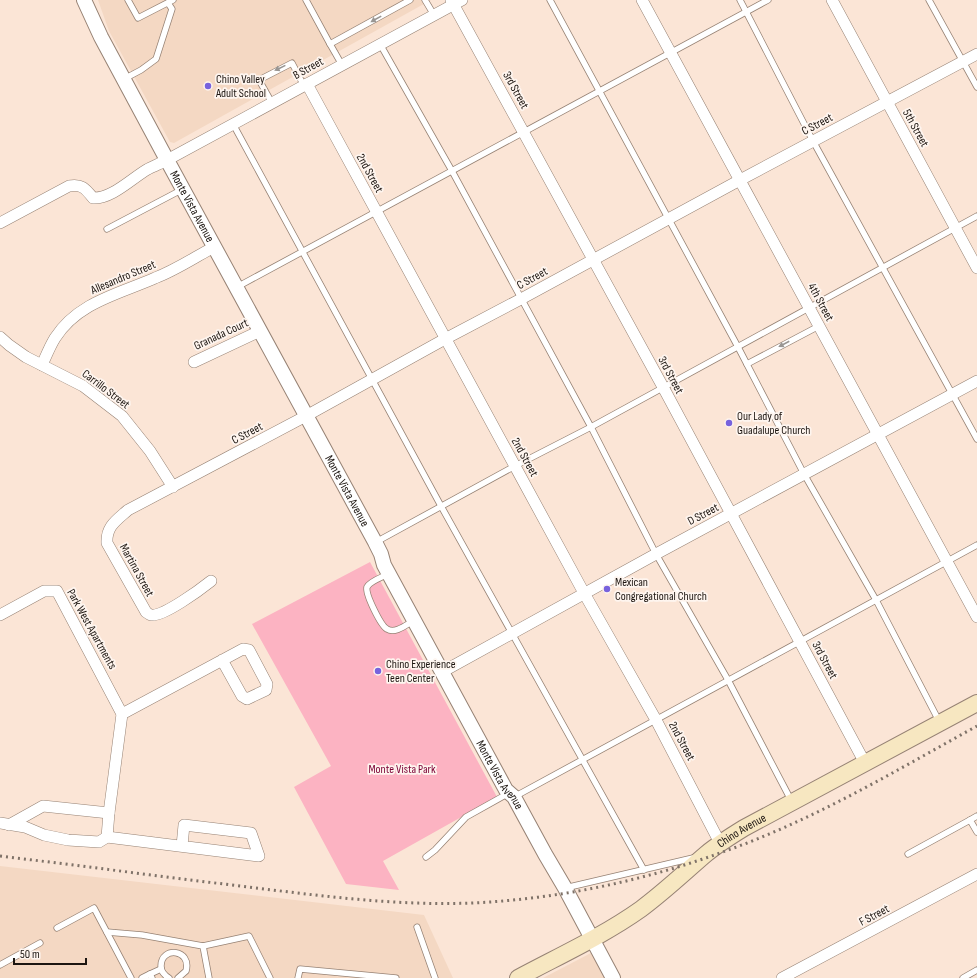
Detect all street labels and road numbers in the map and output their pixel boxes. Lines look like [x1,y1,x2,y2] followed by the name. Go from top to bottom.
[290,54,326,83] street label: B Street
[499,69,532,112] street label: 3rd Street
[899,107,932,150] street label: 5th Street
[799,110,836,139] street label: C Street
[353,151,387,196] street label: 2nd Street
[166,168,217,245] street label: Monte Vista Avenue
[88,257,158,298] street label: Allesandro Street
[514,264,551,293] street label: C Street
[804,281,837,324] street label: 4th Street
[192,315,251,354] street label: Granada Court
[654,354,687,397] street label: 3rd Street
[79,367,133,412] street label: Carrillo Street
[229,419,266,448] street label: C Street
[508,435,542,480] street label: 2nd Street
[321,453,372,530] street label: Monte Vista Avenue
[685,500,722,529] street label: D Street
[116,541,157,600] street label: Martina Street
[63,586,120,672] street label: Park West Apartments
[808,639,841,682] street label: 3rd Street
[665,719,698,764] street label: 2nd Street
[472,738,526,812] street label: Monte Vista Avenue
[714,810,769,851] street label: Chino Avenue
[857,901,892,930] street label: F Street

